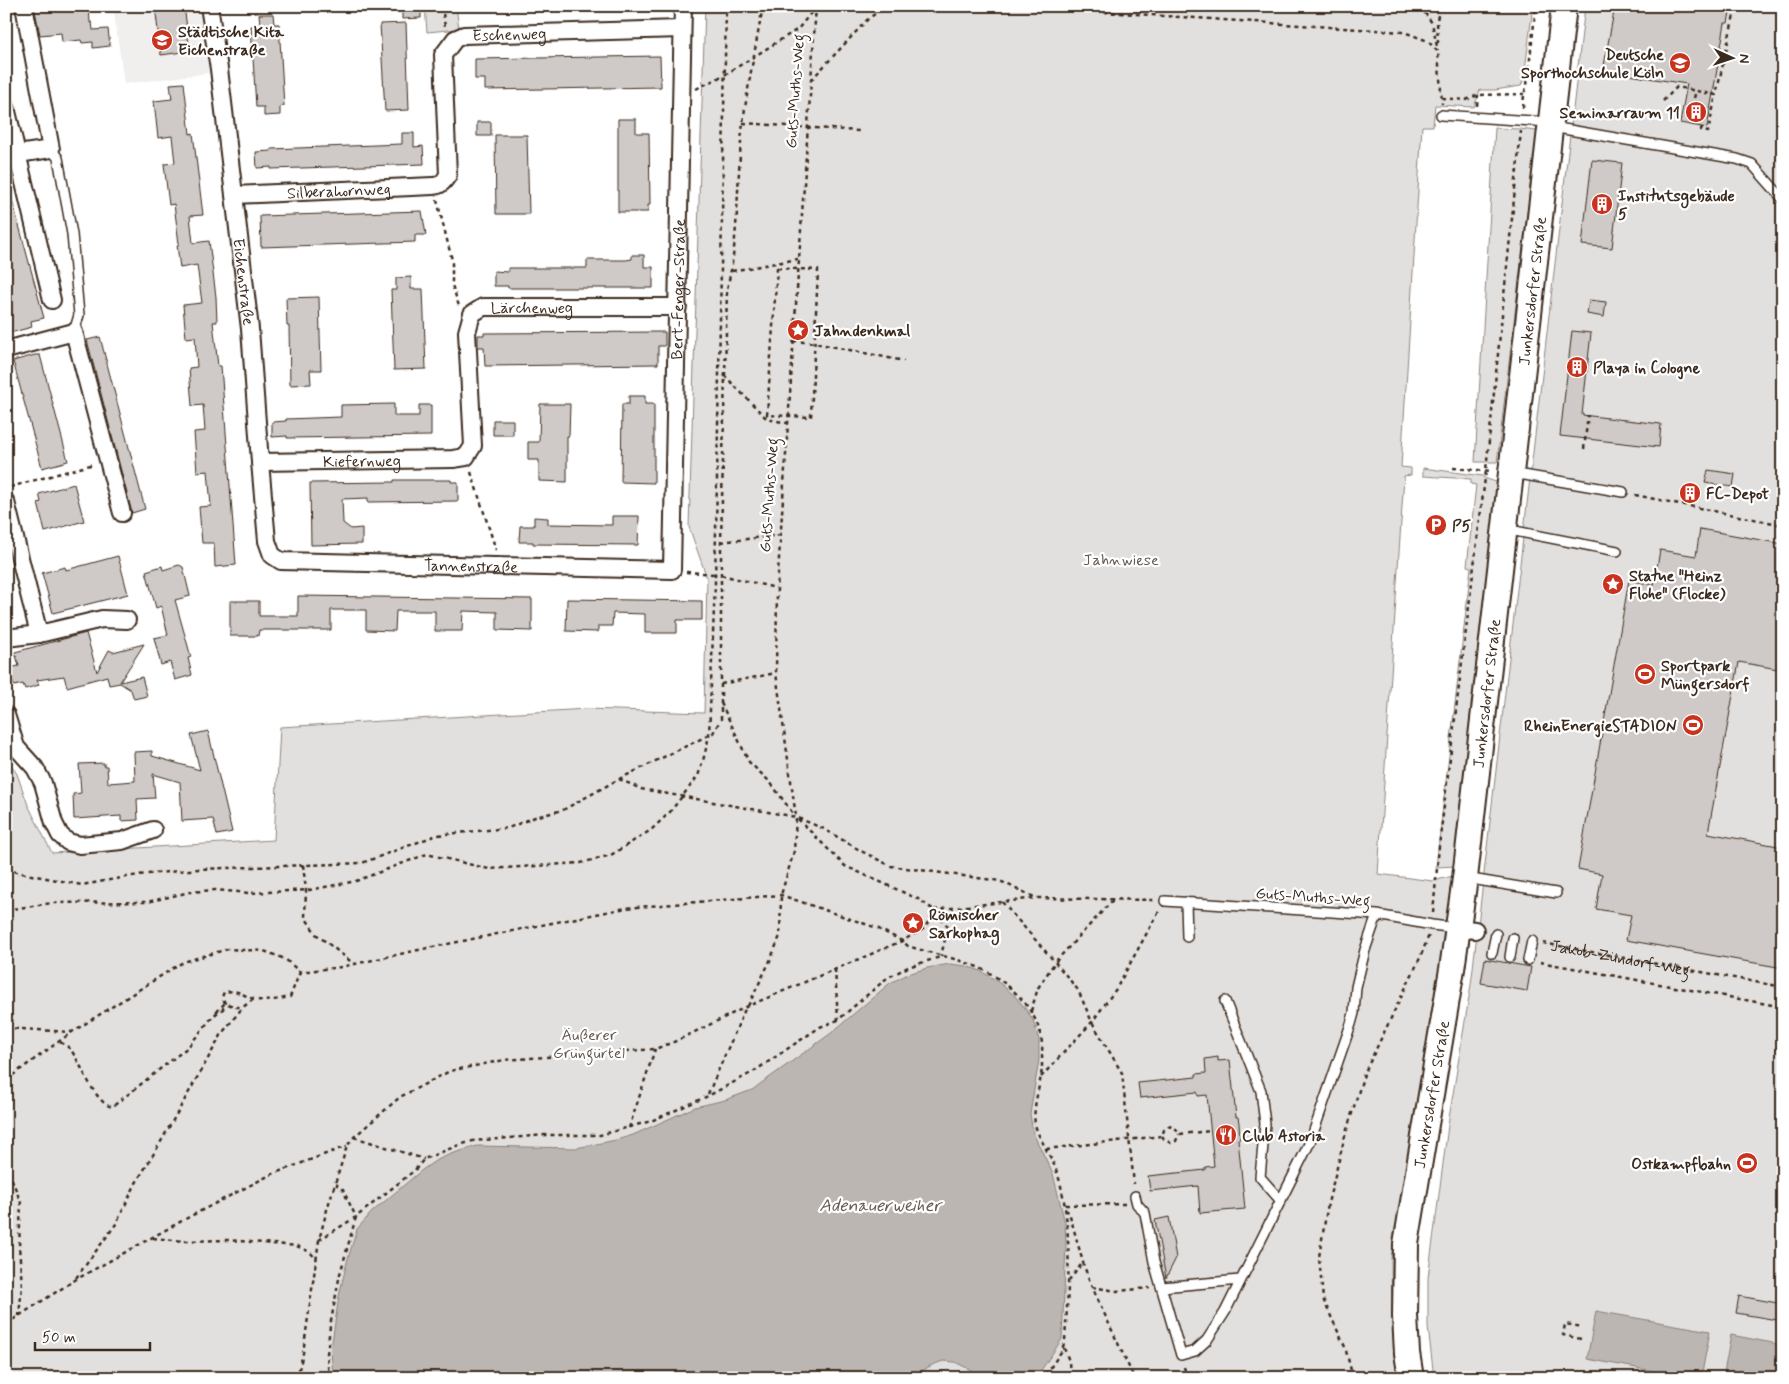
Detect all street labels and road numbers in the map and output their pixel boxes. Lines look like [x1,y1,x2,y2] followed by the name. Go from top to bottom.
[472,24,547,47] street label: Eschenweg
[781,33,811,149] street label: Guts-Muths-Weg
[287,179,391,205] street label: Silberahornweg
[1514,215,1552,367] street label: Junkersdorfer Straße
[667,218,691,360] street label: Bert-Fenger-Straße
[227,237,258,327] street label: Eichenstraße
[491,298,573,320] street label: Lärchenweg
[755,437,785,553] street label: Guts-Muths-Weg
[323,451,401,473] street label: Kiefernweg
[424,555,518,578] street label: Tannenstraße
[1469,618,1506,769] street label: Junkersdorfer Straße
[1255,883,1371,913] street label: Guts-Muths-Weg
[1549,936,1692,983] street label: Jakob-Zündorf-Weg
[1410,1019,1455,1170] street label: Junkersdorfer Straße

